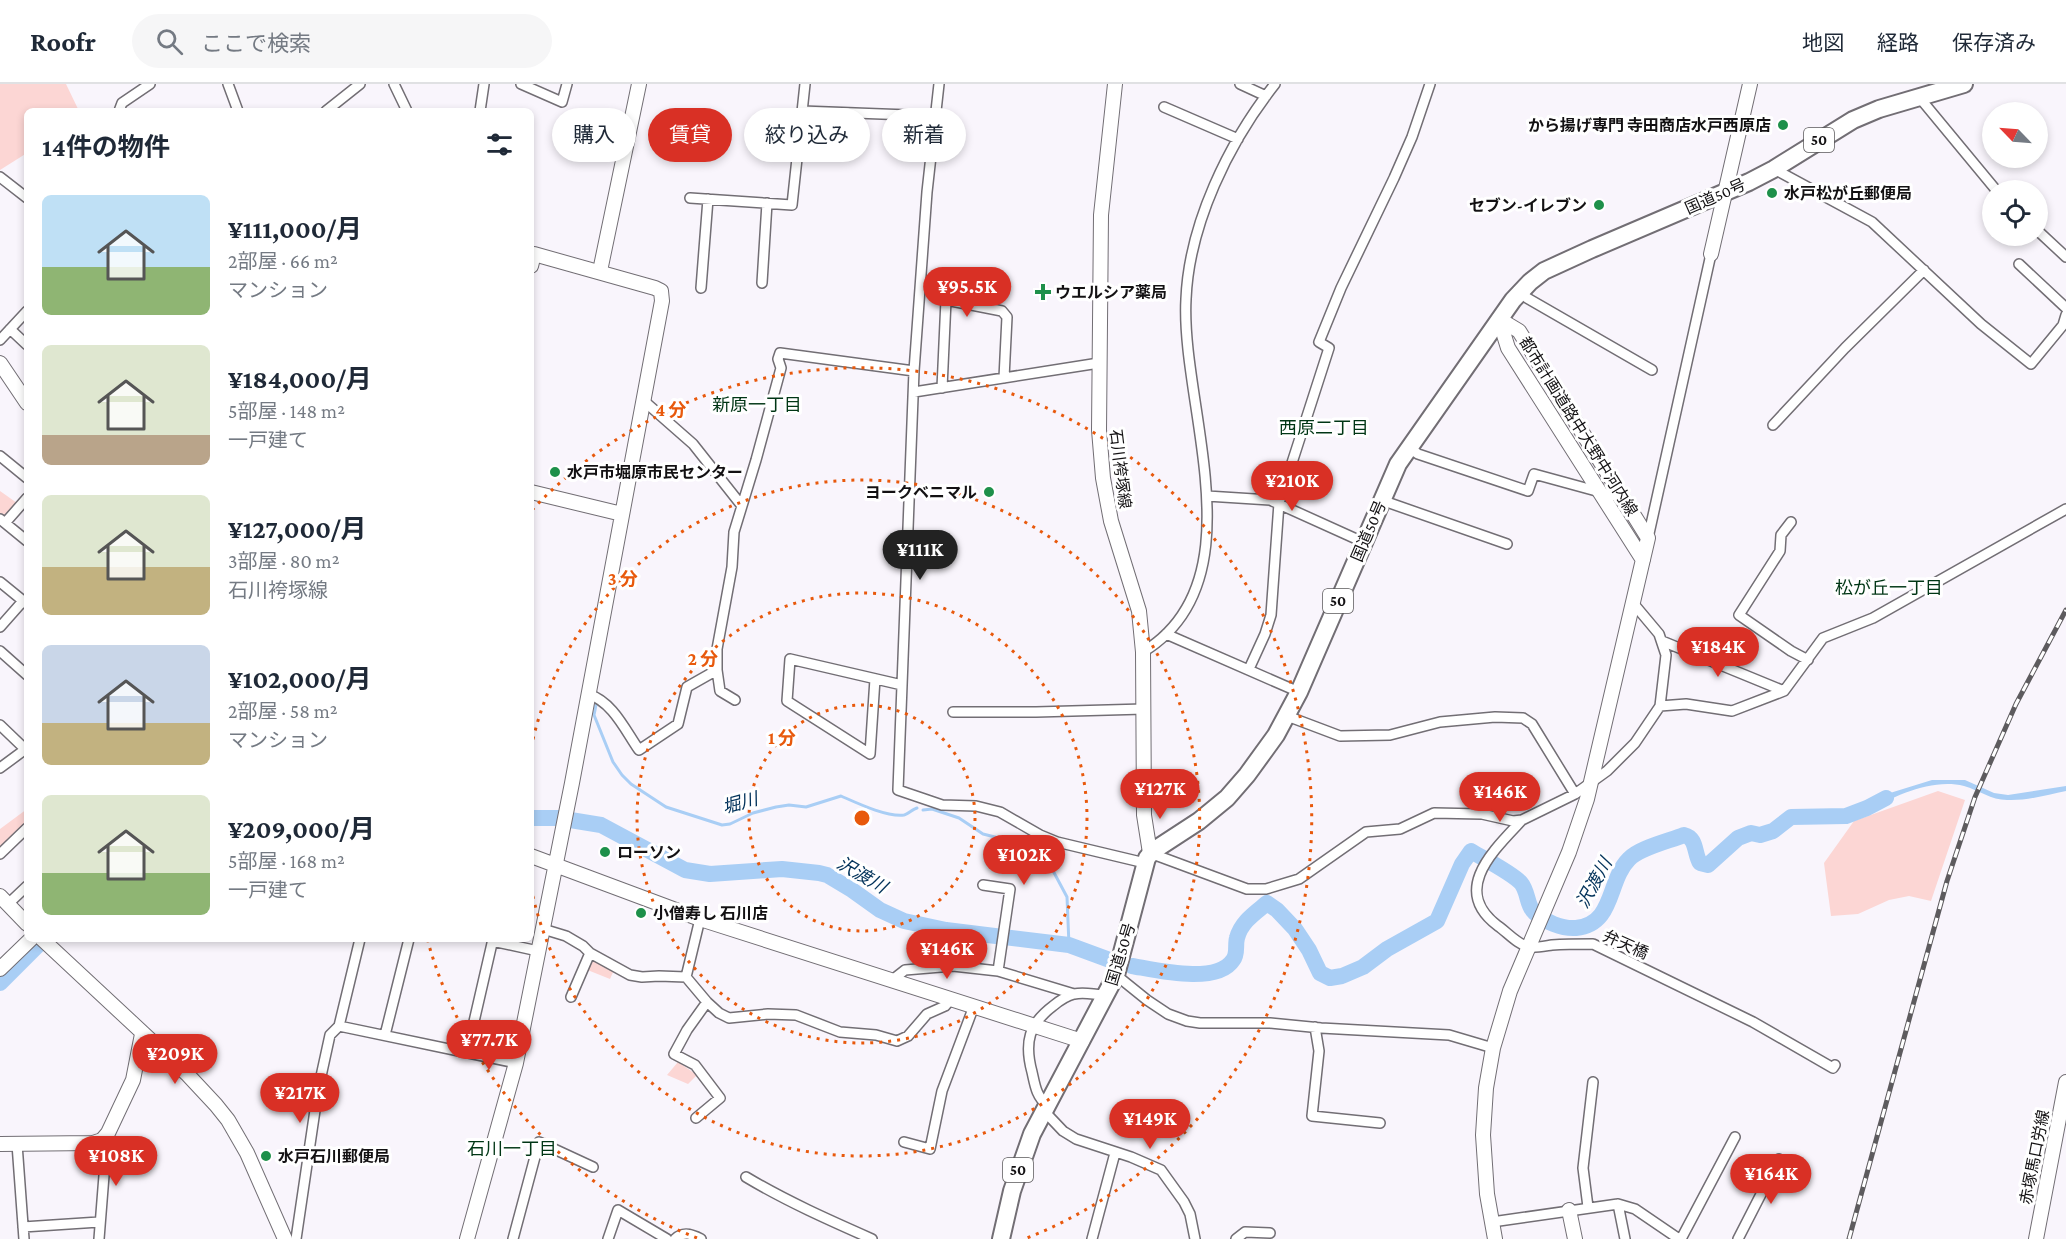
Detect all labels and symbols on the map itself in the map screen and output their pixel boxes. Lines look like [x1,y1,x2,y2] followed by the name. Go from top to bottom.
[1982,102,2048,168] north arrow
[1528,117,1771,134] place label: から揚げ専門 寺田商店水戸西原店
[1776,118,1790,132] marker: から揚げ専門 寺田商店水戸西原店
[1804,128,1834,152] road number: 50
[1682,176,1748,217] street label: 国道50号
[1784,185,1912,202] place label: 水戸松が丘郵便局
[1765,186,1779,200] marker: 水戸松が丘郵便局
[1469,197,1587,214] place label: セブン-イレブン
[1592,198,1606,212] marker: セブン-イレブン
[918,267,1016,318] pin: ¥95.5K
[1055,284,1167,301] place label: ウエルシア薬局
[1036,285,1050,299] marker: ウエルシア薬局
[1516,334,1641,519] street label: 都市計画道路中大野中河内線
[712,395,802,415] district label: 新原一丁目
[655,400,687,420] text: 4 分
[1279,418,1369,438] district label: 西原二丁目
[1107,428,1134,510] street label: 石川袴塚線
[1250,461,1334,512] pin: ¥210K
[567,464,743,481] place label: 水戸市堀原市民センター
[548,465,562,479] marker: 水戸市堀原市民センター
[865,484,977,501] place label: ヨークベニマル
[982,485,996,499] marker: ヨークベニマル
[1348,498,1389,564] street label: 国道50号
[878,530,962,581] pin: ¥111K
[608,569,638,589] text: 3 分
[1835,578,1943,598] district label: 松が丘一丁目
[1323,589,1353,613] road number: 50
[1676,627,1760,678] pin: ¥184K
[688,649,718,669] text: 2 分
[768,728,796,748] text: 1 分
[1118,769,1202,820] pin: ¥127K
[1458,772,1542,823] pin: ¥146K
[720,788,762,817] water label: 堀川
[852,808,872,828] centre of rings
[982,835,1066,886] pin: ¥102K
[617,844,681,861] place label: ローソン
[598,845,612,859] marker: ローソン
[834,853,892,898] water label: 沢渡川
[1572,853,1617,911] water label: 沢渡川
[653,905,768,922] place label: 小僧寿し 石川店
[634,906,648,920] marker: 小僧寿し 石川店
[1103,921,1138,988] street label: 国道50号
[1600,927,1651,962] street label: 弁天橋
[905,929,989,980] pin: ¥146K
[440,1020,538,1071] pin: ¥77.7K
[133,1034,217,1085] pin: ¥209K
[258,1073,342,1124] pin: ¥217K
[1108,1099,1192,1150] pin: ¥149K
[2017,1108,2052,1206] street label: 赤塚馬口労線
[74,1136,158,1187] pin: ¥108K
[467,1139,557,1159] district label: 石川一丁目
[278,1148,390,1165] place label: 水戸石川郵便局
[259,1149,273,1163] marker: 水戸石川郵便局
[1729,1154,1813,1205] pin: ¥164K
[1003,1158,1033,1182] road number: 50

